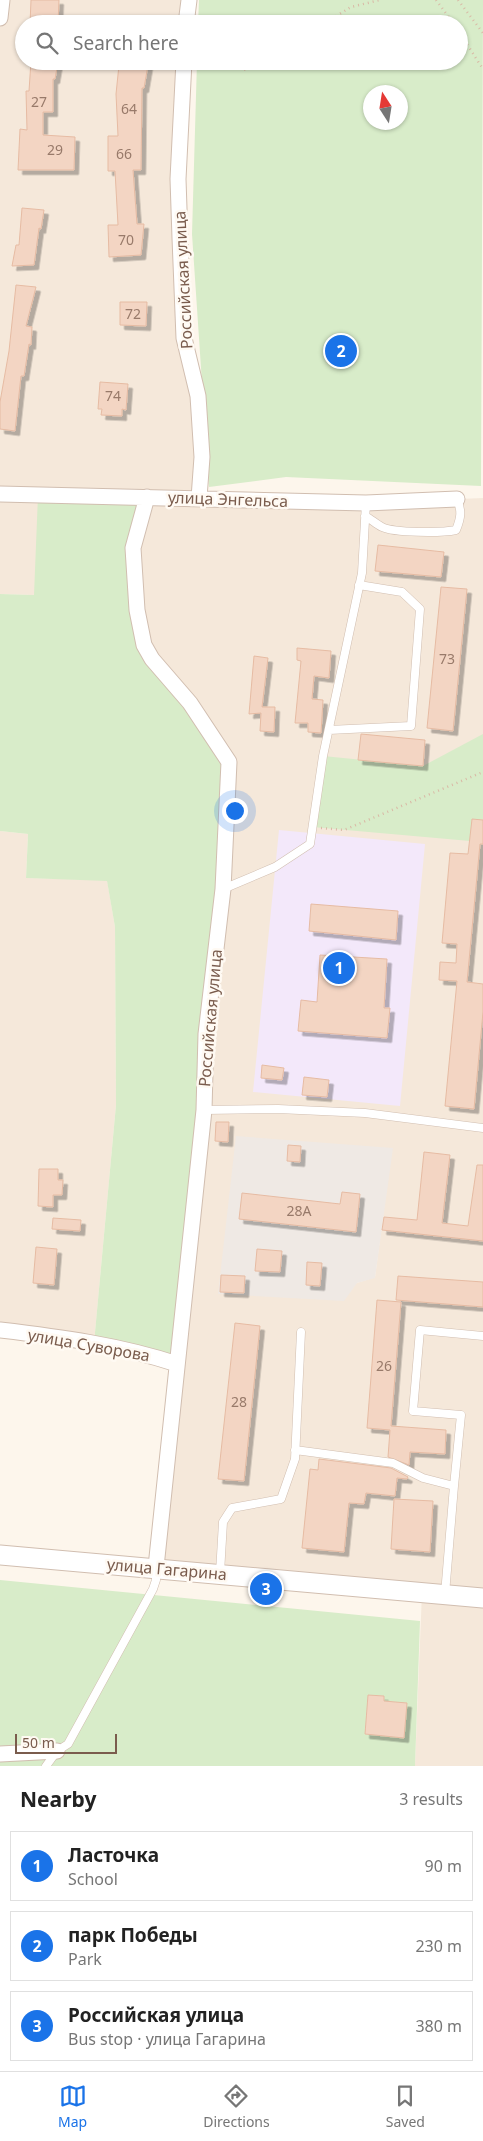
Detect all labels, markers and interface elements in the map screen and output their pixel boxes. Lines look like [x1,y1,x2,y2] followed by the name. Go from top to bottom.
[15,15,468,70] search box
[33,29,61,57] icon: search
[73,30,179,56] text: Search here
[363,85,408,130] north arrow
[31,92,47,111] house number: 27
[121,99,137,118] house number: 64
[47,140,63,159] house number: 29
[116,144,132,163] house number: 66
[168,210,198,350] street label: Российская улица
[118,230,134,249] house number: 70
[125,304,141,323] house number: 72
[325,332,357,370] pin: 2
[105,386,121,405] house number: 74
[168,486,288,512] street label: улица Энгельса
[439,649,455,668] house number: 73
[222,798,248,824] your location
[193,948,227,1088] street label: Российская улица
[323,949,355,987] pin: 1
[287,1201,312,1220] house number: 28А
[26,1323,152,1367] street label: улица Суворова
[376,1356,392,1375] house number: 26
[231,1392,247,1411] house number: 28
[106,1553,228,1585] street label: улица Гагарина
[250,1570,282,1608] pin: 3
[15,1731,118,1754] scale bar
[22,1733,55,1752] text: 50 m
[20,1785,96,1813] text: Nearby
[399,1788,463,1810] text: 3 results
[68,1842,159,1868] text: Ласточка
[32,1855,42,1877] text: 1
[425,1855,462,1877] text: 90 m
[68,1868,118,1890] text: School
[68,1922,198,1948] text: парк Победы
[32,1935,42,1957] text: 2
[415,1935,462,1957] text: 230 m
[68,1948,102,1970] text: Park
[68,2002,244,2028] text: Российская улица
[32,2015,42,2037] text: 3
[415,2015,462,2037] text: 380 m
[68,2028,266,2050] text: Bus stop · улица Гагарина
[58,2082,87,2131] tab: Map
[203,2082,270,2131] tab: Directions
[386,2082,425,2131] tab: Saved

